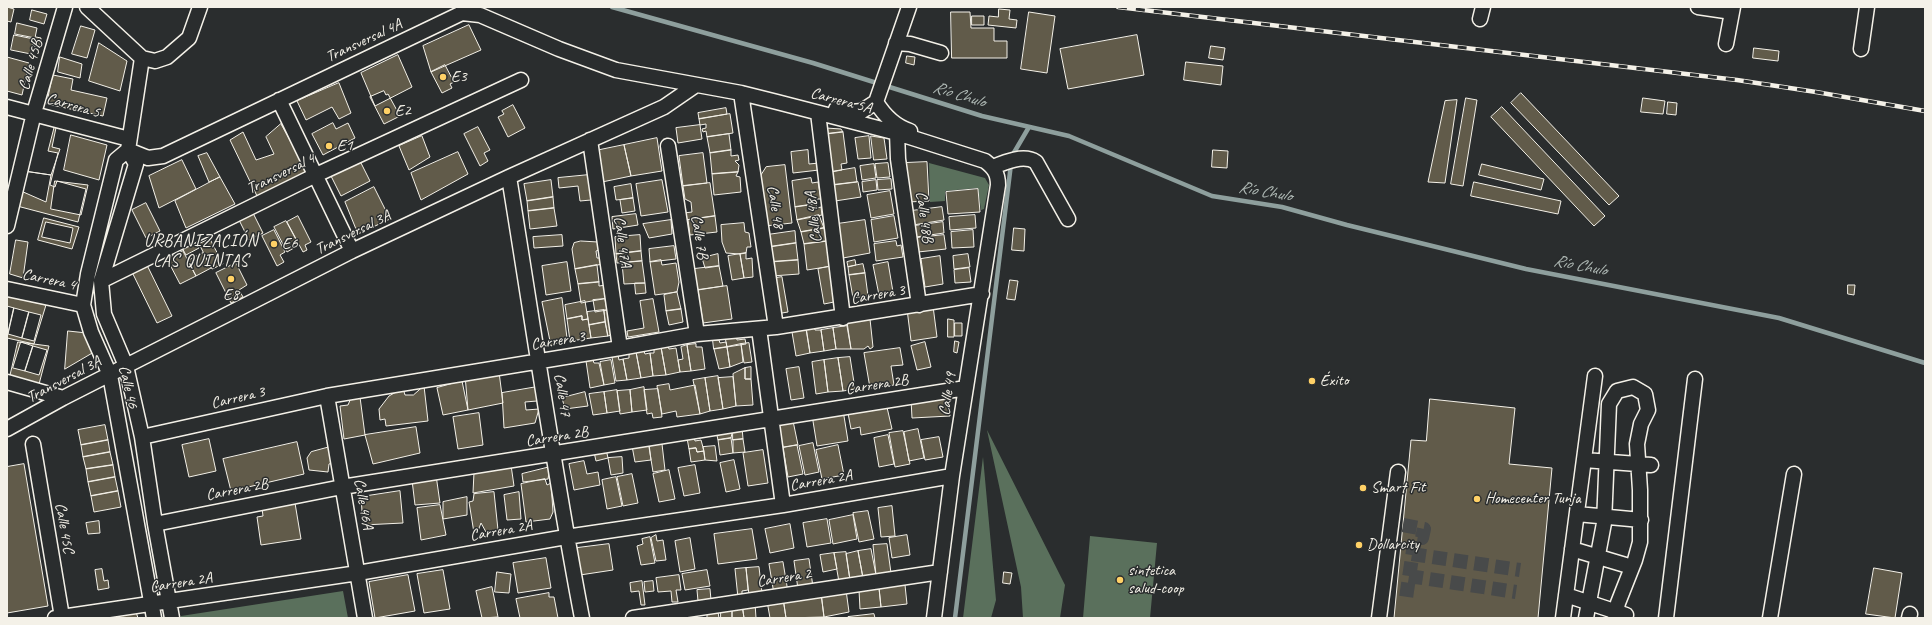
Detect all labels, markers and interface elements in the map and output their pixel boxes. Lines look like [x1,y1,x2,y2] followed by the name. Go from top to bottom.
[323,15,405,67] street label: Transversal 4A
[15,37,47,93] street label: Calle 45B
[451,67,467,87] place label: E3
[438,72,448,82] marker: E3
[930,77,988,113] water label: Río Chulo
[808,84,874,118] street label: Carrera 5A
[44,89,102,123] street label: Carrera 5
[395,101,411,121] place label: E2
[382,106,392,116] marker: E2
[337,136,353,156] place label: E1
[324,141,334,151] marker: E1
[244,149,318,199] street label: Transversal 4
[1237,177,1293,207] water label: Río Chulo
[762,184,788,230] street label: Calle 48
[801,190,827,244] street label: Calle 48A
[911,190,937,244] street label: Calle 48B
[312,207,394,259] street label: Transversal 3A
[686,214,712,260] street label: Calle 7B
[609,215,635,269] street label: Calle 47A
[145,232,257,272] district label: URBANIZACIÓN LAS QUINTAS
[282,234,298,254] place label: E6
[269,239,279,249] marker: E6
[1552,251,1608,281] water label: Río Chulo
[20,265,78,295] street label: Carrera 4
[226,274,236,284] marker: E8
[849,281,907,309] street label: Carrera 3
[223,285,239,305] place label: E8
[530,327,586,355] street label: Carrera 3
[24,352,104,408] street label: Transversal 3A
[114,364,142,410] street label: Calle 46
[844,371,910,399] street label: Carrera 2B
[935,371,961,417] street label: Calle 49
[1320,371,1348,391] place label: Éxito
[549,372,575,418] street label: Calle 47
[1307,376,1317,386] marker: Éxito
[209,382,267,414] street label: Carrera 3
[524,423,590,451] street label: Carrera 2B
[788,466,854,496] street label: Carrera 2A
[204,475,270,505] street label: Carrera 2B
[349,477,377,531] street label: Calle 46A
[1371,478,1425,498] place label: Smart Fit
[1358,483,1368,493] marker: Smart Fit
[1485,489,1581,509] place label: Homecenter Tunja
[1472,494,1482,504] marker: Homecenter Tunja
[50,501,78,555] street label: Calle 45C
[468,516,534,546] street label: Carrera 2A
[1367,535,1419,555] place label: Dollarcity
[1354,540,1364,550] marker: Dollarcity
[1128,561,1184,599] place label: sintetica salud-coop
[756,564,812,592] street label: Carrera 2
[149,569,213,597] street label: Carrera 2A
[1115,575,1125,585] marker: sintetica salud-coop

